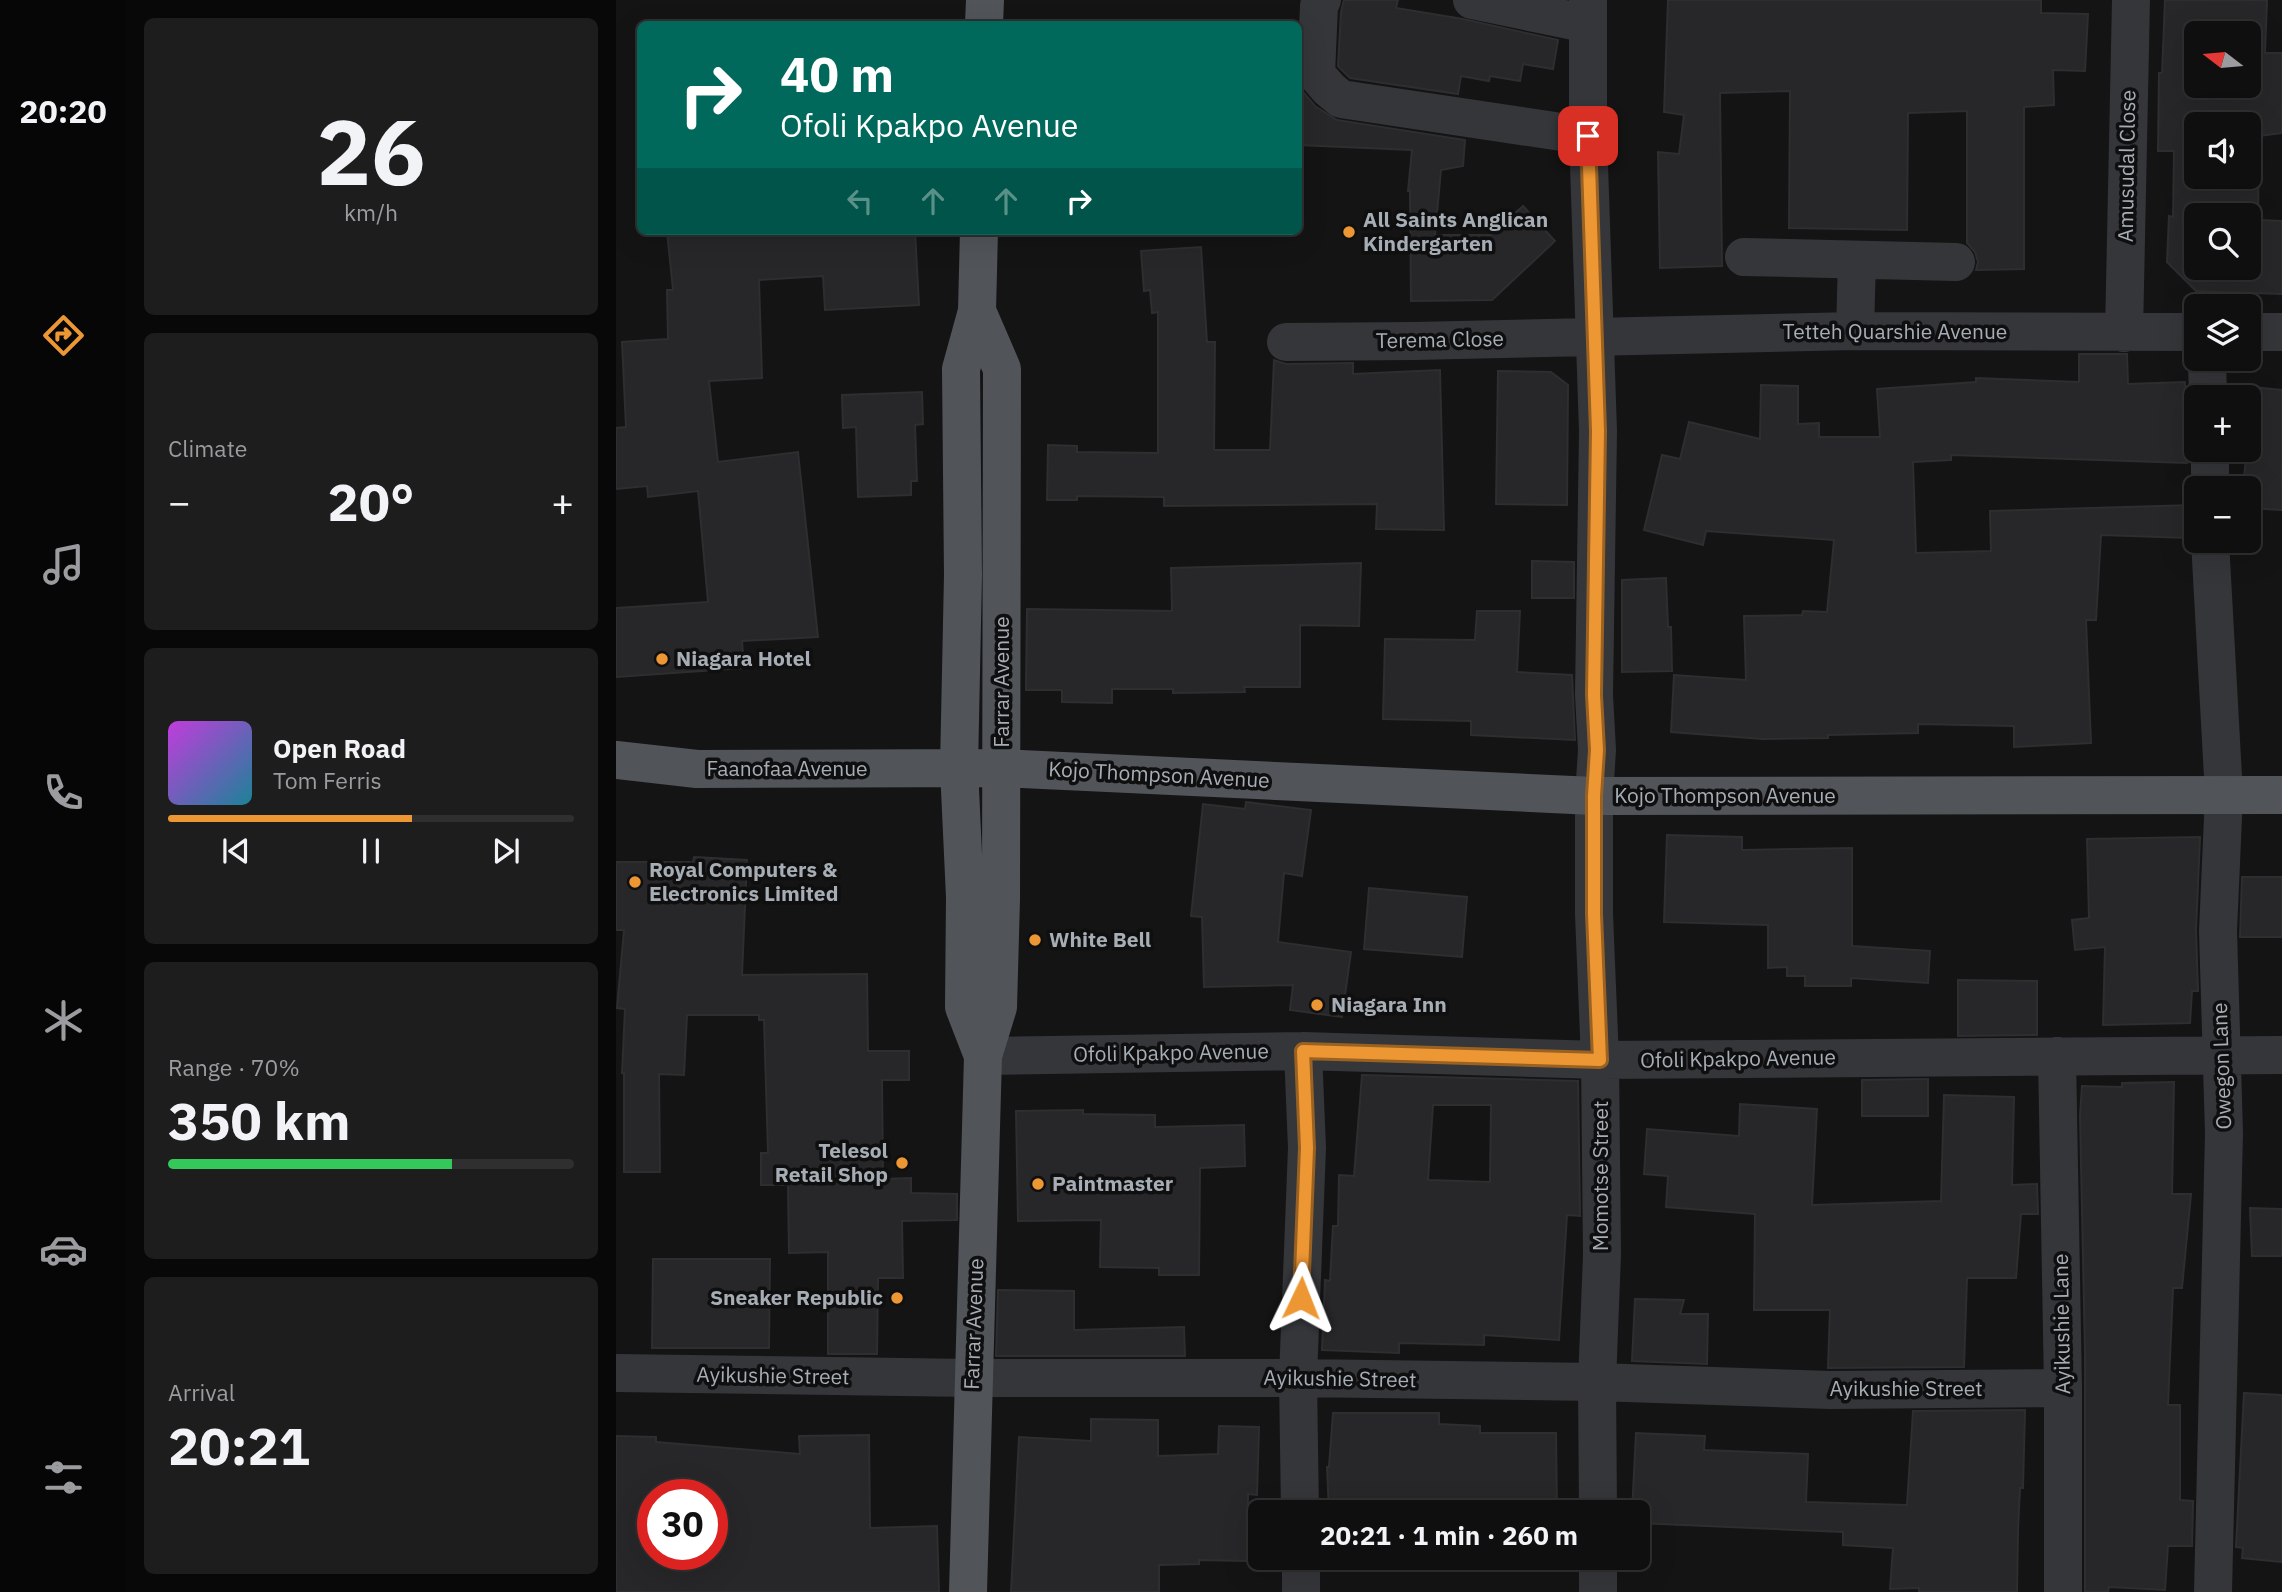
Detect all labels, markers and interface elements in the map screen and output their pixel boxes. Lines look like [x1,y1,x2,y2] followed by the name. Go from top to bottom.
[2184,21,2261,98] north arrow
[2184,21,2261,553] map controls
[780,42,894,105] text: 40 m
[665,49,756,140] icon: right
[19,90,107,132] text: 20:20
[2111,90,2141,242] street label: Amusudal Close
[316,92,426,210] text: 26
[780,104,1078,146] text: Ofoli Kpakpo Avenue
[1558,106,1618,166] pin
[2184,112,2261,189] button: sound
[1569,117,1607,155] icon: arrive
[841,182,879,220] icon: left
[914,182,952,220] icon: ahead
[987,182,1025,220] icon: ahead
[1060,182,1098,220] icon: right
[344,197,398,227] text: km/h
[2184,203,2261,280] button: search
[1363,205,1548,257] place label: All Saints Anglican Kindergarten
[1341,224,1357,240] marker: All Saints Anglican Kindergarten
[2184,294,2261,371] button: layers
[39,311,88,360] icon: directions
[1783,317,2007,345] street label: Tetteh Quarshie Avenue
[1376,324,1504,354] street label: Terema Close
[2184,385,2261,462] button: +
[168,433,247,463] text: Climate
[328,468,414,535] text: 20°
[2184,476,2261,553] button: −
[168,477,191,526] text: −
[551,477,574,526] text: +
[39,540,88,589] icon: music
[987,616,1015,748] street label: Farrar Avenue
[676,644,811,672] place label: Niagara Hotel
[654,651,670,667] marker: Niagara Hotel
[273,731,406,765] text: Open Road
[706,754,868,782] street label: Faanofaa Avenue
[1048,754,1270,794] street label: Kojo Thompson Avenue
[273,765,382,795] text: Tom Ferris
[39,768,88,817] icon: phone
[1614,781,1836,809] street label: Kojo Thompson Avenue
[217,832,255,870] icon: previous
[352,832,390,870] icon: pause
[487,832,525,870] icon: next
[649,855,838,907] place label: Royal Computers & Electronics Limited
[627,874,643,890] marker: Royal Computers & Electronics Limited
[1049,925,1151,953] place label: White Bell
[1027,932,1043,948] marker: White Bell
[1331,990,1447,1018] place label: Niagara Inn
[39,996,88,1045] icon: climate
[1309,997,1325,1013] marker: Niagara Inn
[2205,1002,2237,1130] street label: Owegon Lane
[1073,1036,1269,1068] street label: Ofoli Kpakpo Avenue
[1640,1042,1836,1074] street label: Ofoli Kpakpo Avenue
[168,1052,300,1082] text: Range · 70%
[168,1087,350,1154] text: 350 km
[1586,1101,1614,1251] street label: Momotse Street
[775,1136,888,1188] place label: Telesol Retail Shop
[894,1155,910,1171] marker: Telesol Retail Shop
[1052,1169,1174,1197] place label: Paintmaster
[1030,1176,1046,1192] marker: Paintmaster
[39,1225,88,1274] icon: car
[2046,1253,2076,1395] street label: Ayikushie Lane
[957,1258,989,1390] street label: Farrar Avenue
[1264,1261,1338,1335] position arrow
[710,1283,883,1311] place label: Sneaker Republic
[889,1290,905,1306] marker: Sneaker Republic
[696,1360,850,1390] street label: Ayikushie Street
[1263,1363,1417,1393] street label: Ayikushie Street
[1829,1374,1983,1402] street label: Ayikushie Street
[168,1377,235,1407] text: Arrival
[168,1412,310,1479] text: 20:21
[39,1453,88,1502] icon: filters
[637,1479,728,1570] speed limit sign: 30
[1320,1518,1578,1552] text: 20:21 · 1 min · 260 m

